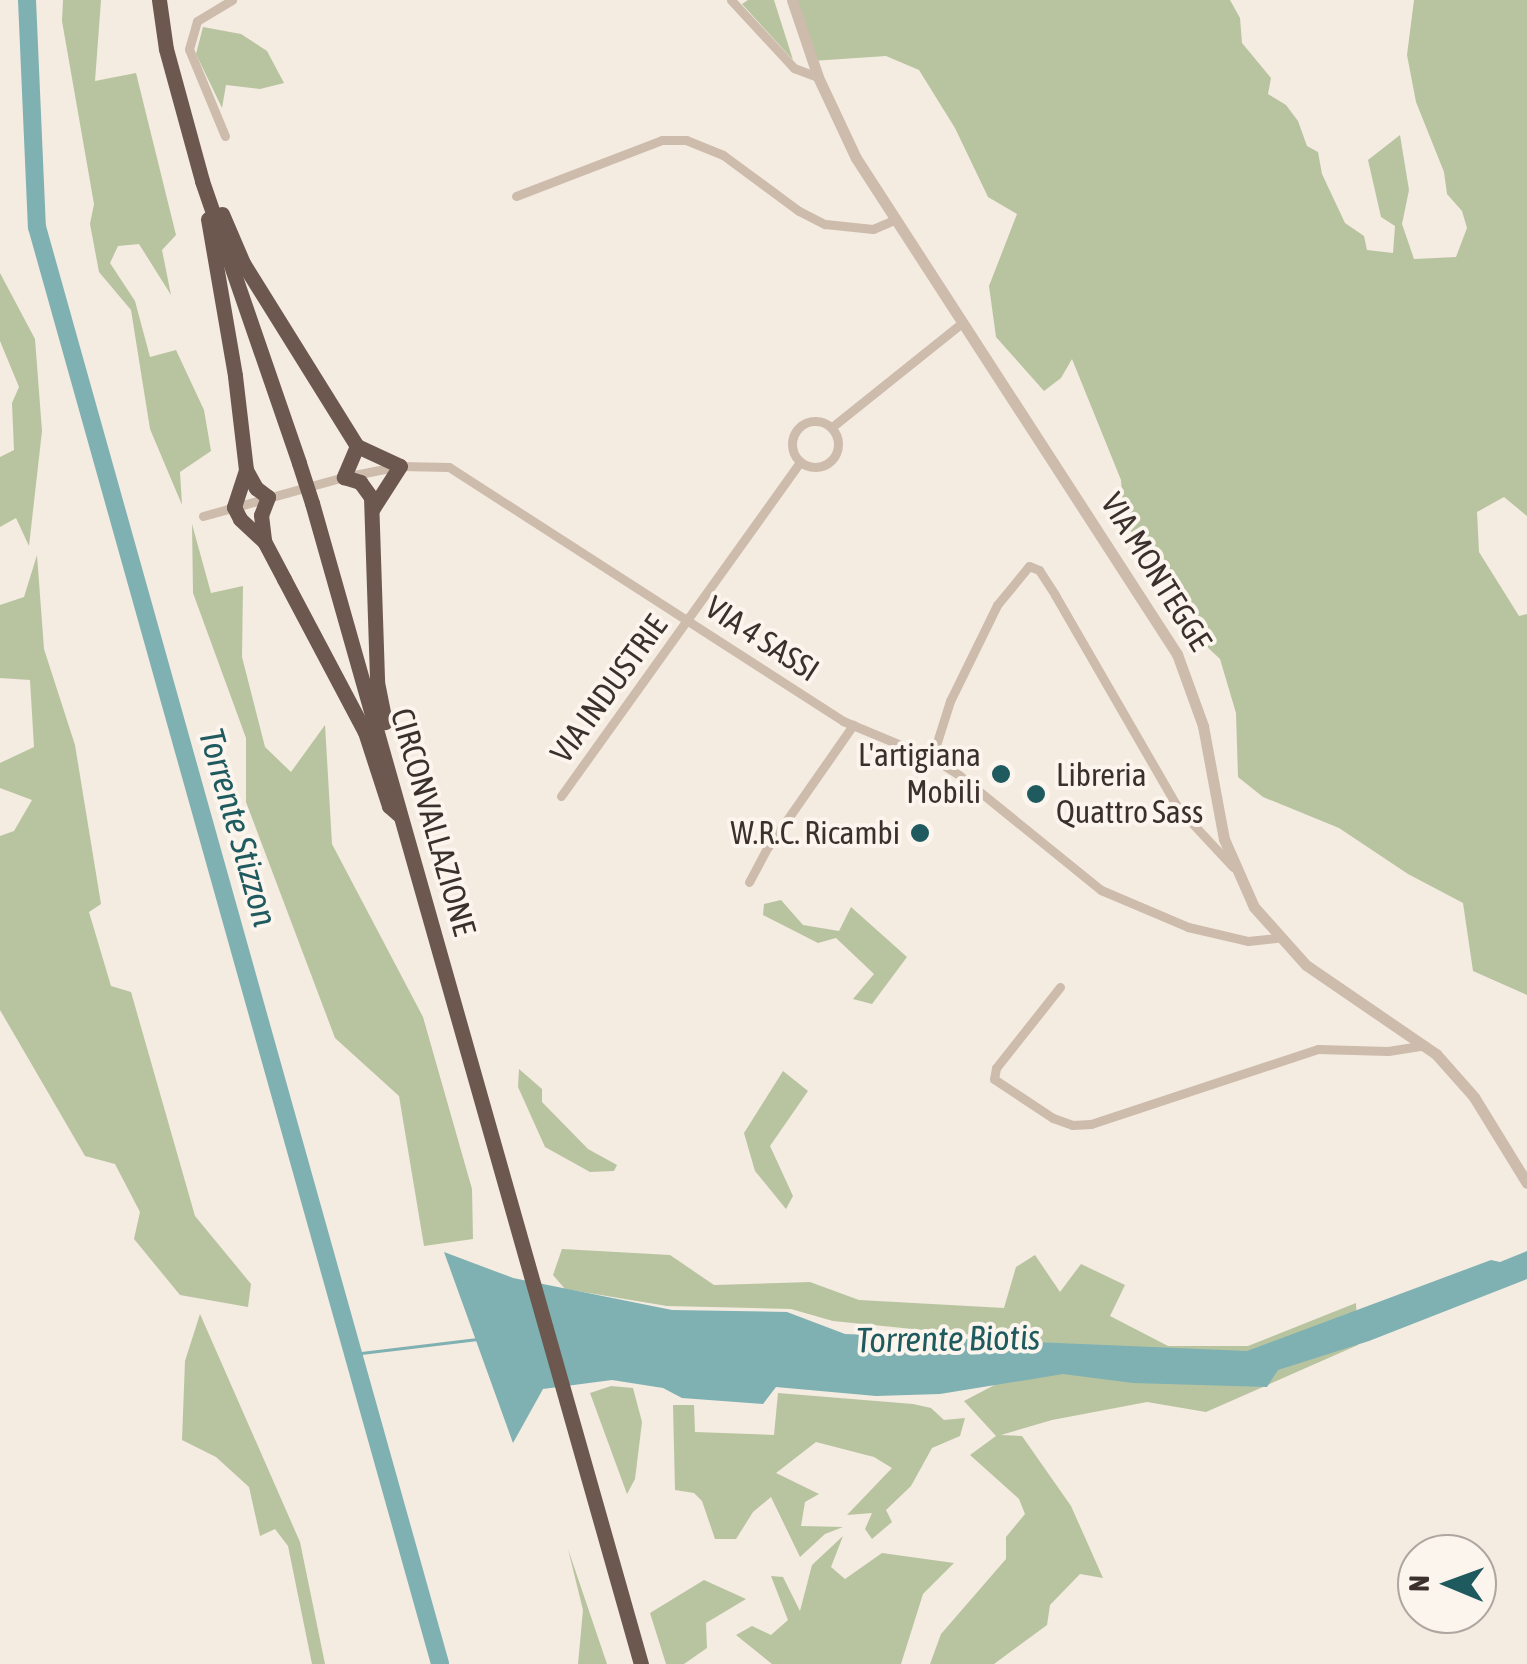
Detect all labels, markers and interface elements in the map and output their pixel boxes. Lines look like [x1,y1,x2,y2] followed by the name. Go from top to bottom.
[1093,486,1219,658] street label: VIA MONTEGGE
[698,588,826,690] street label: VIA 4 SASSI
[543,608,675,770] street label: VIA INDUSTRIE
[382,704,484,940] street label: CIRCONVALLAZIONE
[191,723,287,931] water label: Torrente Stizzon
[858,737,981,812] place label: L'artigiana Mobili
[1056,757,1203,832] place label: Libreria Quattro Sass
[990,763,1012,785] marker: L'artigiana Mobili
[1025,783,1047,805] marker: Libreria Quattro Sass
[731,814,900,852] place label: W.R.C. Ricambi
[909,822,931,844] marker: W.R.C. Ricambi
[856,1315,1040,1361] water label: Torrente Biotis
[1397,1534,1497,1634] north arrow
[1403,1575,1435,1592] text: N

